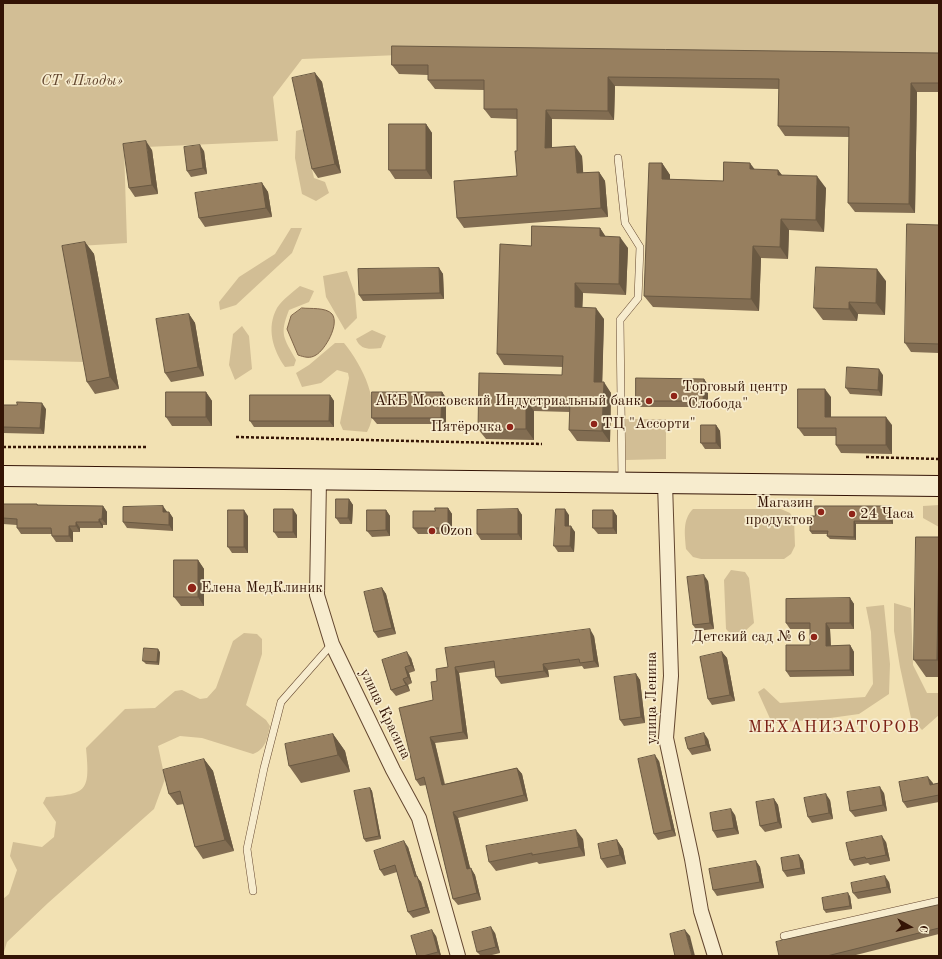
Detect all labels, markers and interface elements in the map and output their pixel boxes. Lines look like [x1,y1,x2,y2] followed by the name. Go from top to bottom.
[41,72,123,90] park label: СТ «Плоды»
[682,378,788,413] place label: Торговый центр "Слобода"
[669,391,679,401] marker: Торговый центр "Слобода"
[375,392,641,410] place label: АКБ Московский Индустриальный банк
[644,396,654,406] marker: АКБ Московский Индустриальный банк
[602,415,696,433] place label: ТЦ "Ассорти"
[431,418,502,436] place label: Пятёрочка
[589,419,599,429] marker: ТЦ "Ассорти"
[505,422,515,432] marker: Пятёрочка
[745,494,813,529] place label: Магазин продуктов
[860,505,914,523] place label: 24 Часа
[816,507,826,517] marker: Магазин продуктов
[847,509,857,519] marker: 24 Часа
[440,522,473,540] place label: Ozon
[427,526,437,536] marker: Ozon
[201,579,323,597] place label: Елена МедКлиник
[186,582,198,594] marker: Елена МедКлиник
[692,628,806,646] place label: Детский сад № 6
[809,632,819,642] marker: Детский сад № 6
[643,651,661,745] street label: улица Ленина
[355,666,415,762] street label: улица Красина
[748,718,920,738] district label: МЕХАНИЗАТОРОВ
[890,907,930,947] north arrow
[916,924,928,933] text: С

